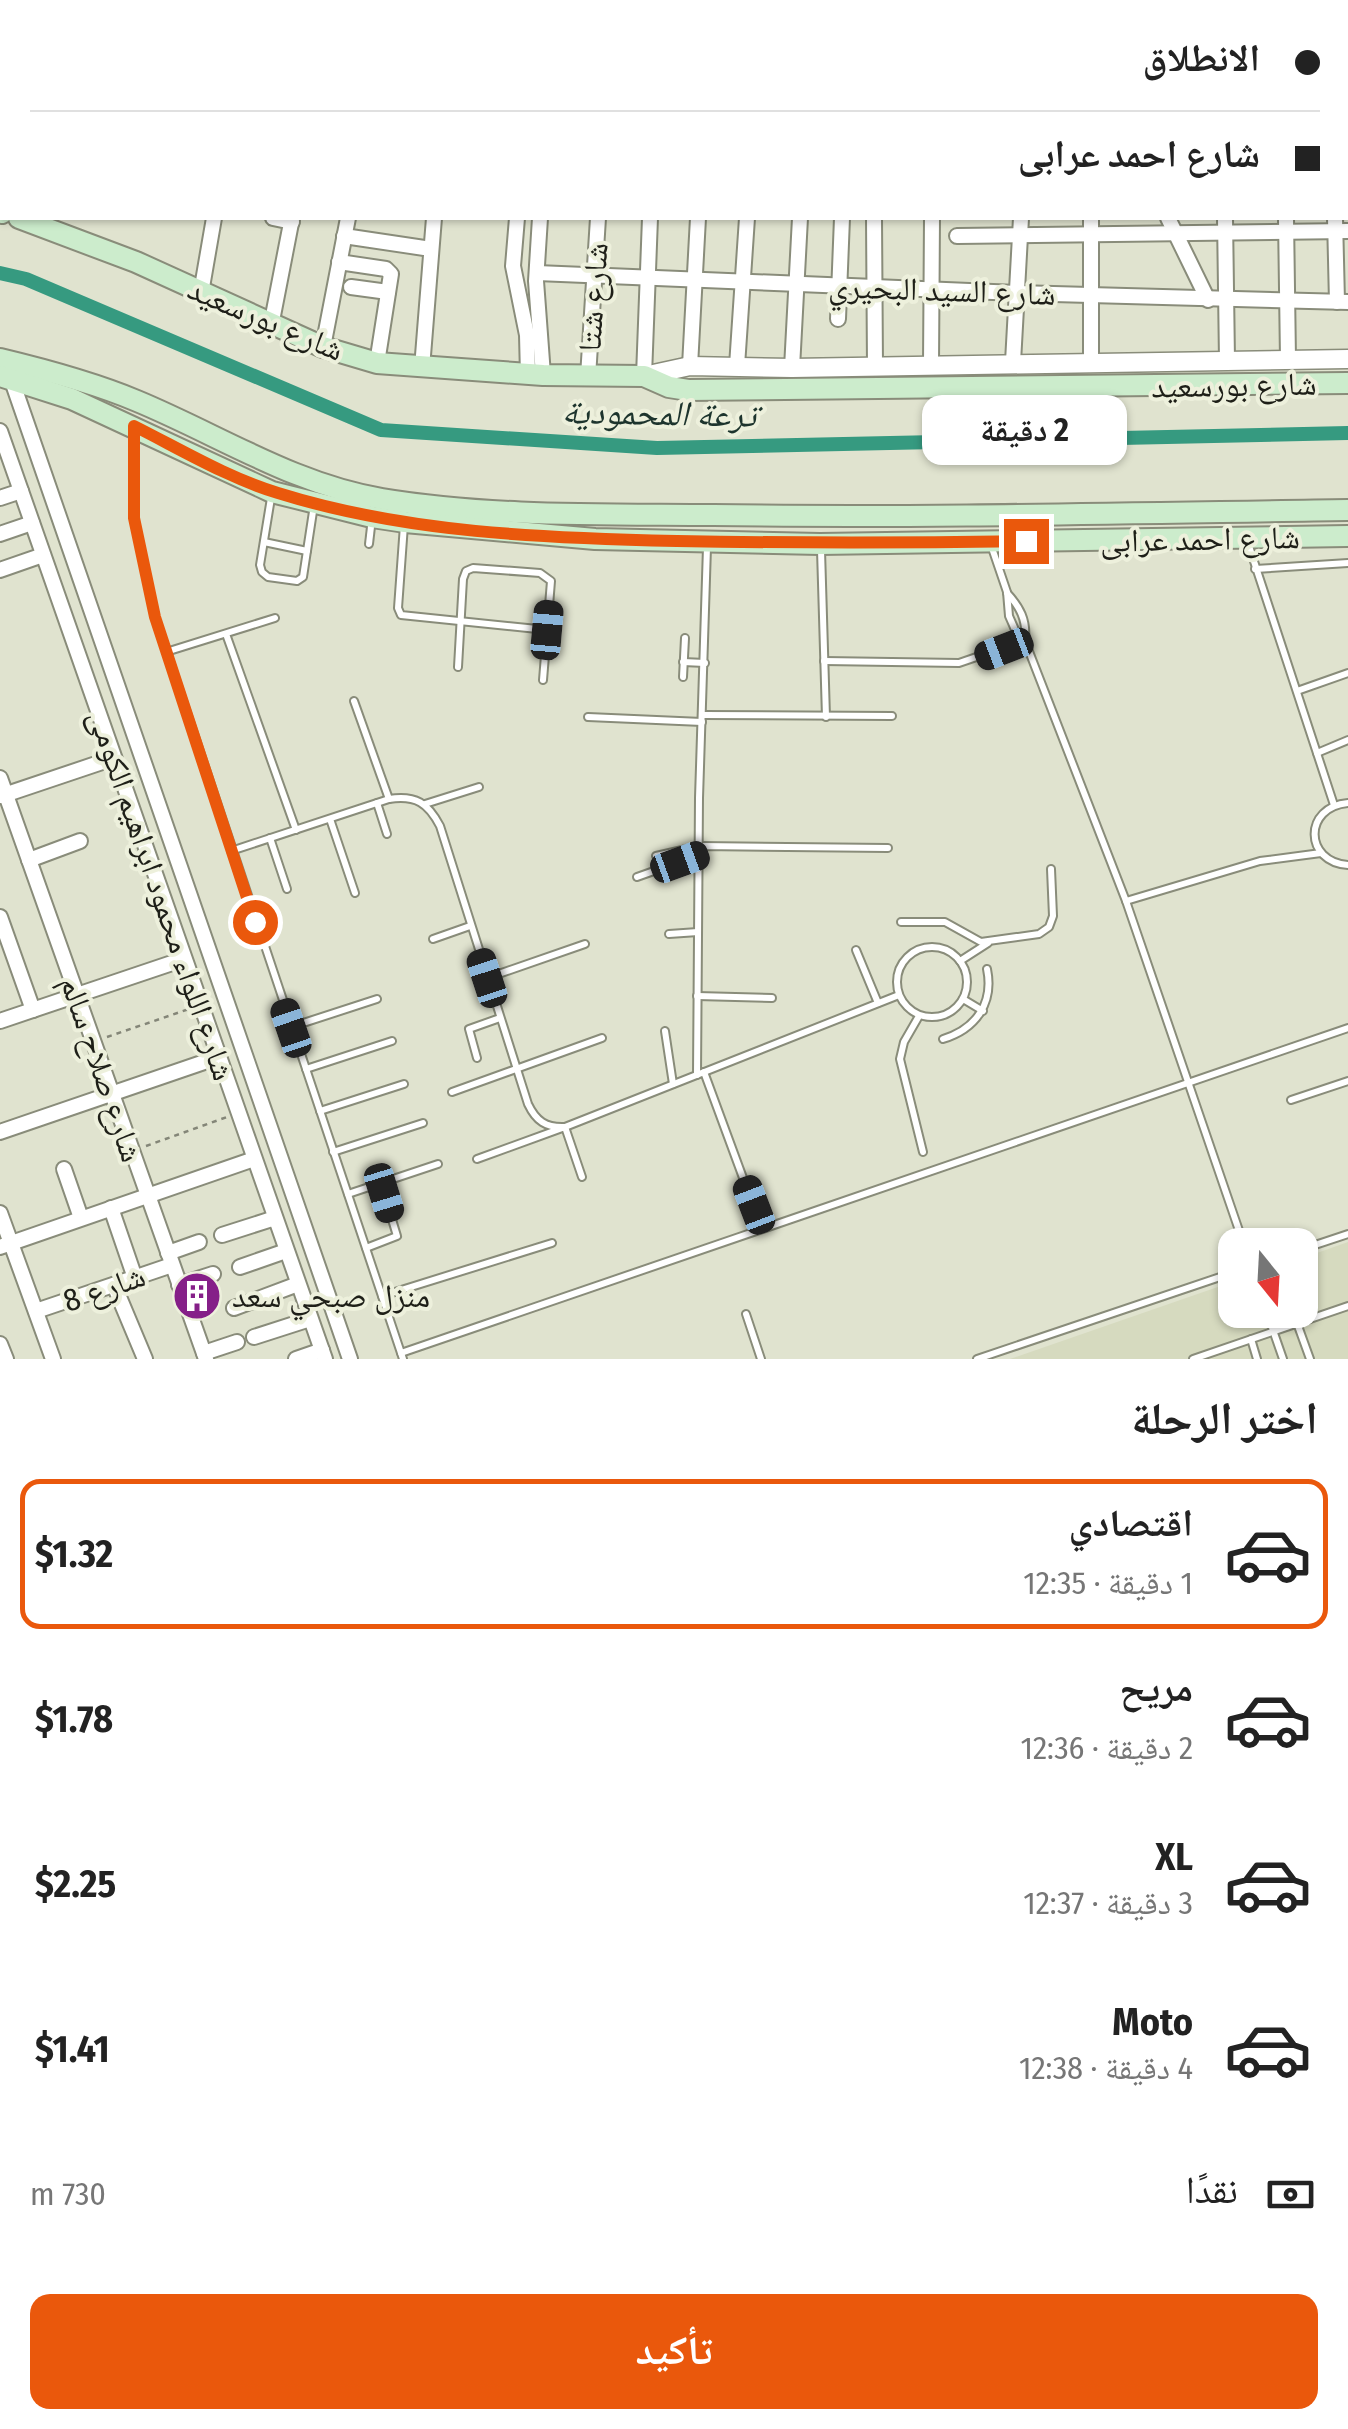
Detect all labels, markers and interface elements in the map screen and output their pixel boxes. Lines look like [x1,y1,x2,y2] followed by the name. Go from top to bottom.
[1142,35,1260,81] text: الانطلاق
[1018,131,1260,177] text: شارع احمد عرابى
[570,241,617,353] street label: شارع شتا
[827,267,1056,319] street label: شارع السيد البحيري
[182,269,350,370] street label: شارع بورسعيد
[1151,365,1317,406] street label: شارع بورسعيد
[561,390,763,436] water label: ترعة المحمودية
[924,396,1128,466] callout: 2 دقيقة
[980,411,1069,449] text: 2 دقيقة
[1100,518,1300,561] street label: شارع احمد عرابى
[1004,519,1049,564] route end
[529,599,565,661] car
[971,624,1037,674] car
[79,705,243,1086] street label: شارع اللواء محمود ابراهيم الكومى
[647,838,713,886] car
[233,900,278,945] route start
[463,945,511,1011] car
[51,971,152,1167] street label: شارع صلاح سالم
[267,995,315,1061] car
[361,1160,407,1226] car
[729,1172,779,1238] car
[1218,1228,1318,1328] north arrow
[1218,1228,1318,1328] map controls
[58,1256,150,1321] street label: شارع 8
[171,1270,223,1322] building icon: منزل صبحي سعد
[232,1277,430,1321] place label: منزل صبحي سعد
[1131,1392,1318,1446] text: اختر الرحلة
[1069,1500,1193,1546] text: اقتصادي
[1223,1509,1313,1599] icon: car
[35,1531,113,1577] text: $1.32
[1023,1564,1193,1602] text: 1 دقيقة · 12:35
[1119,1665,1193,1711] text: مريح
[1223,1674,1313,1764] icon: car
[35,1696,113,1742] text: $1.78
[1021,1729,1193,1767] text: 2 دقيقة · 12:36
[1155,1834,1193,1880] text: XL
[1223,1839,1313,1929] icon: car
[35,1861,116,1907] text: $2.25
[1023,1884,1193,1922] text: 3 دقيقة · 12:37
[1112,1999,1193,2045] text: Moto
[1223,2004,1313,2094] icon: car
[35,2026,110,2072] text: $1.41
[1019,2049,1193,2087] text: 4 دقيقة · 12:38
[1186,2167,1238,2213] text: نقدًا
[1263,2167,1318,2222] icon: cash
[30,2175,106,2213] text: 730 m
[30,2294,1318,2409] button: تأكيد

